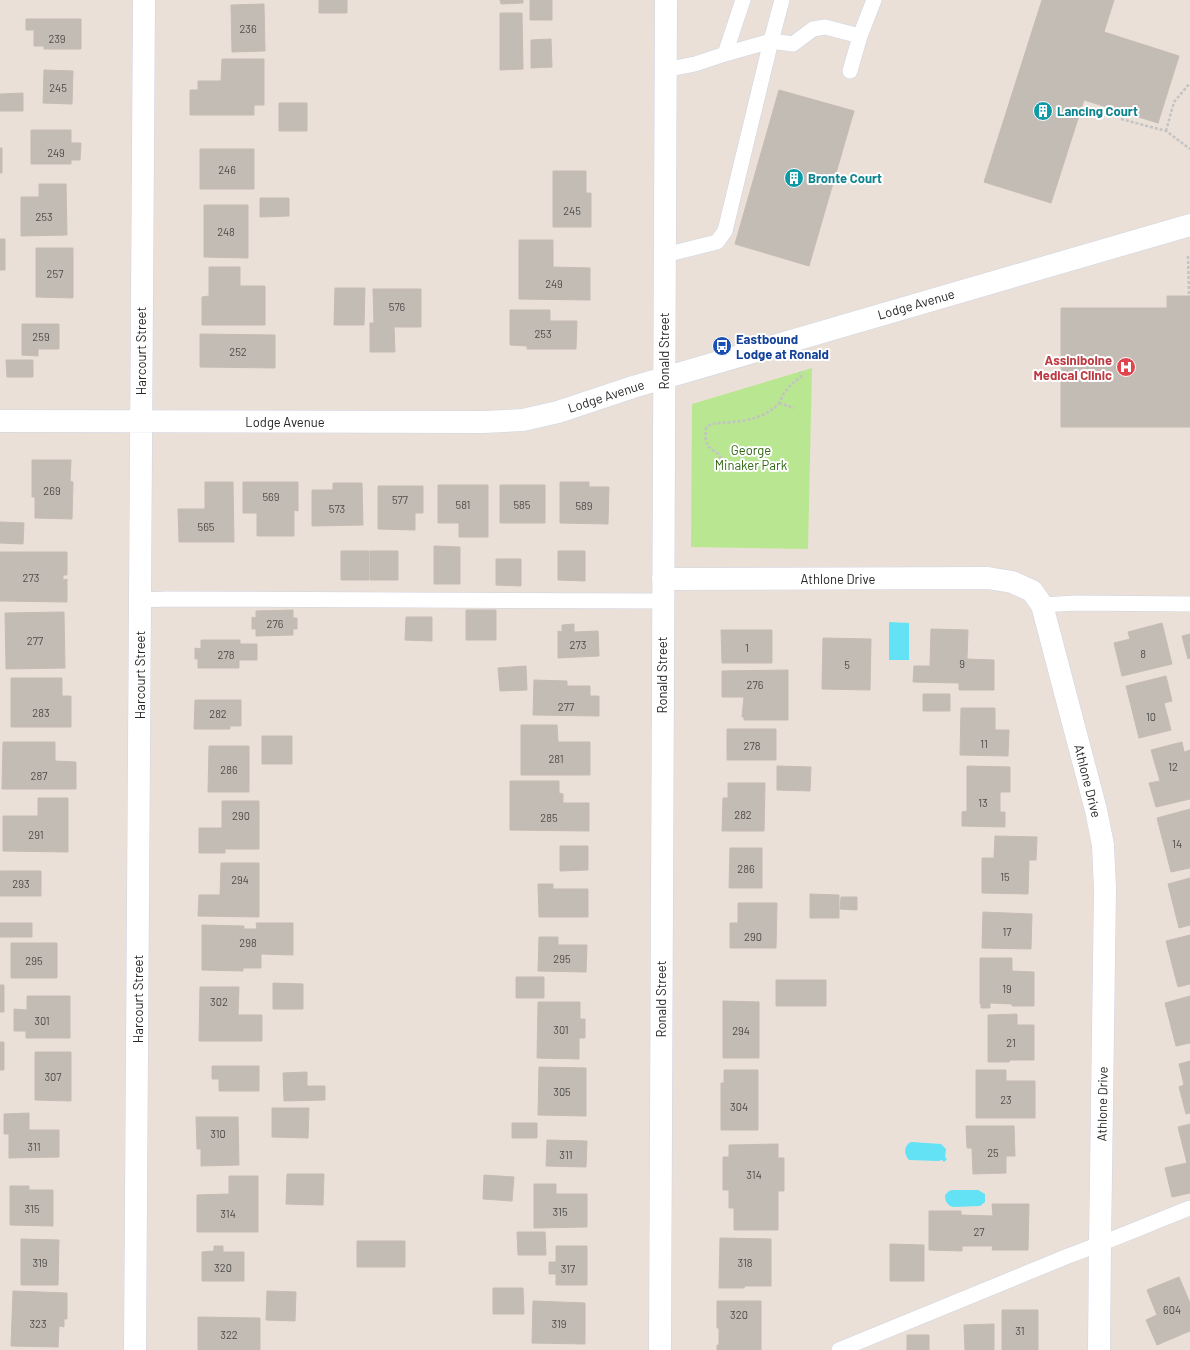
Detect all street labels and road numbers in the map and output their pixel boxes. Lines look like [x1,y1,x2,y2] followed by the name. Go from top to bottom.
[876,285,956,323] street label: Lodge Avenue
[133,307,149,395] street label: Harcourt Street
[656,313,672,389] street label: Ronald Street
[566,376,646,416] street label: Lodge Avenue
[245,414,325,430] street label: Lodge Avenue
[801,571,876,587] street label: Athlone Drive
[132,631,148,719] street label: Harcourt Street
[654,637,670,713] street label: Ronald Street
[1071,743,1105,819] street label: Athlone Drive
[130,955,146,1043] street label: Harcourt Street
[653,961,669,1037] street label: Ronald Street
[1093,1066,1111,1142] street label: Athlone Drive

